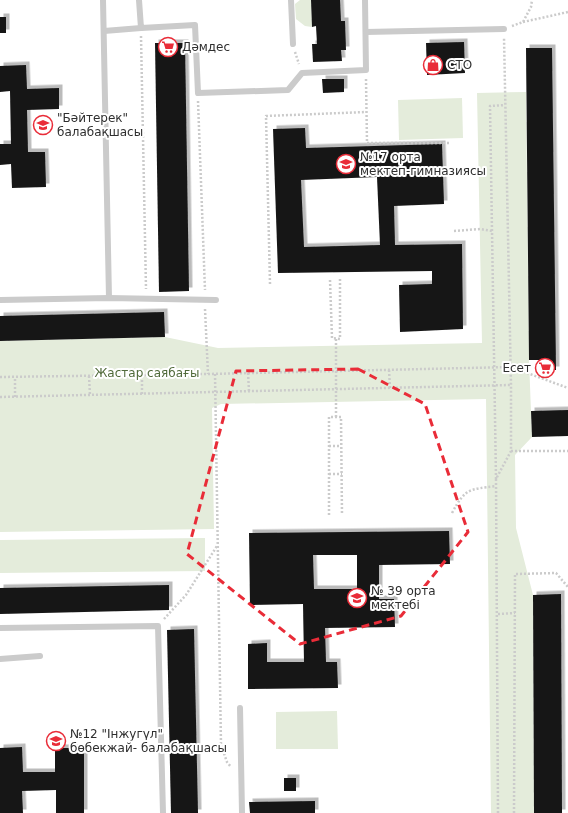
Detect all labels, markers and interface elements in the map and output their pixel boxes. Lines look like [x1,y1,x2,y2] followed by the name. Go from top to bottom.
[157,36,179,58] supermarket icon: Дәмдес
[182,40,230,54] place label: Дәмдес
[422,54,444,76] shop icon: СТО
[447,58,472,72] place label: СТО
[57,111,143,139] place label: "Бәйтерек" балабақшасы
[32,114,54,136] school or university icon: "Бәйтерек" балабақшасы
[360,150,486,178] place label: №17 орта мектеп-гимназиясы
[335,153,357,175] school or university icon: №17 орта мектеп-гимназиясы
[534,357,556,379] supermarket icon: Есет
[502,361,531,375] place label: Есет
[94,366,200,380] park label: Жастар саябағы
[371,584,436,612] place label: № 39 орта мектебі
[346,587,368,609] school or university icon: № 39 орта мектебі
[70,727,227,755] place label: №12 "Інжугүл" бөбекжай- балабақшасы
[45,730,67,752] school or university icon: №12 "Інжугүл" бөбекжай- балабақшасы

